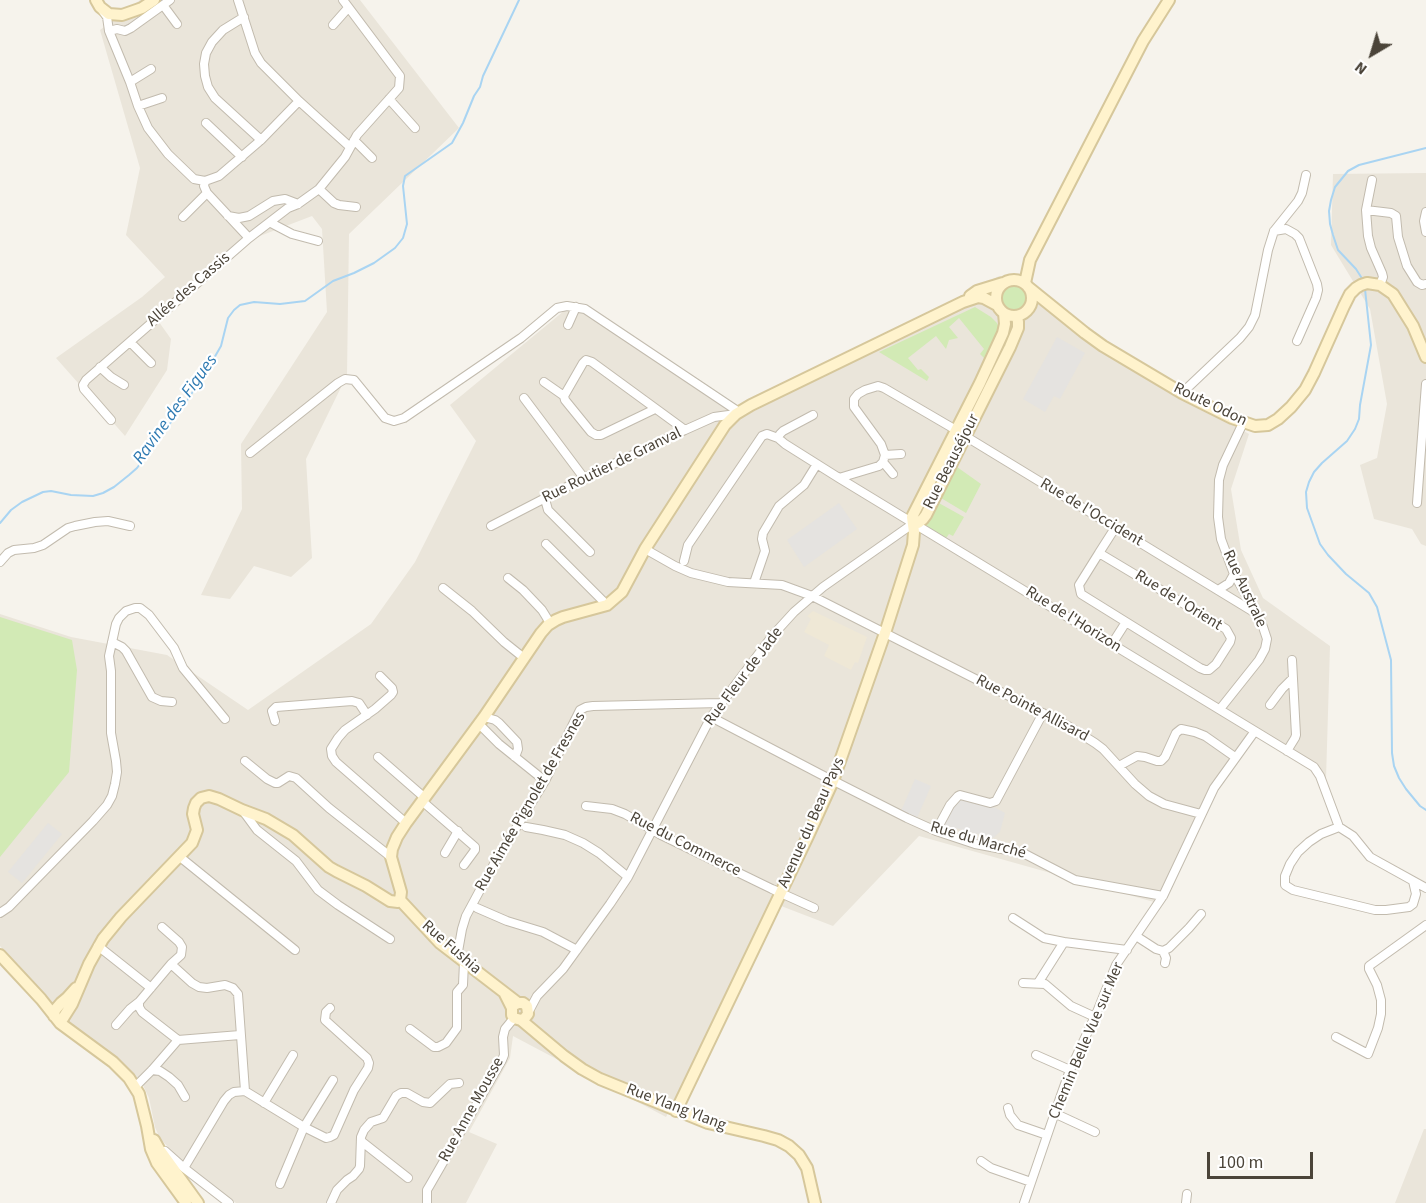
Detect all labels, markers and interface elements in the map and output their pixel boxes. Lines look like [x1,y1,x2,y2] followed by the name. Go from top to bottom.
[1342,24,1402,84] north arrow
[1350,56,1372,80] text: N
[143,249,235,331] street label: Allée des Cassis
[129,351,223,469] water label: Ravine des Figues
[1170,379,1250,431] street label: Route Odon
[920,411,984,513] street label: Rue Beauséjour
[539,424,685,508] street label: Rue Routier de Granval
[1036,475,1146,551] street label: Rue de l'Occident
[1218,547,1270,631] street label: Rue Australe
[1131,567,1225,635] street label: Rue de l'Orient
[1021,583,1125,657] street label: Rue de l'Horizon
[701,624,787,730] street label: Rue Fleur de Jade
[972,671,1092,747] street label: Rue Pointe Allisard
[472,709,590,895] street label: Rue Aimée Pignolet de Fresnes
[775,755,849,891] street label: Avenue du Beau Pays
[626,809,744,881] street label: Rue du Commerce
[928,818,1028,864] street label: Rue du Marché
[417,917,485,979] street label: Rue Fushia
[1045,960,1129,1122] street label: Chemin Belle Vue sur Mer
[435,1054,509,1166] street label: Rue Anne Mousse
[623,1080,729,1136] street label: Rue Ylang Ylang
[1210,1140,1316,1178] scale bar
[1218,1150,1263,1175] text: 100 m

